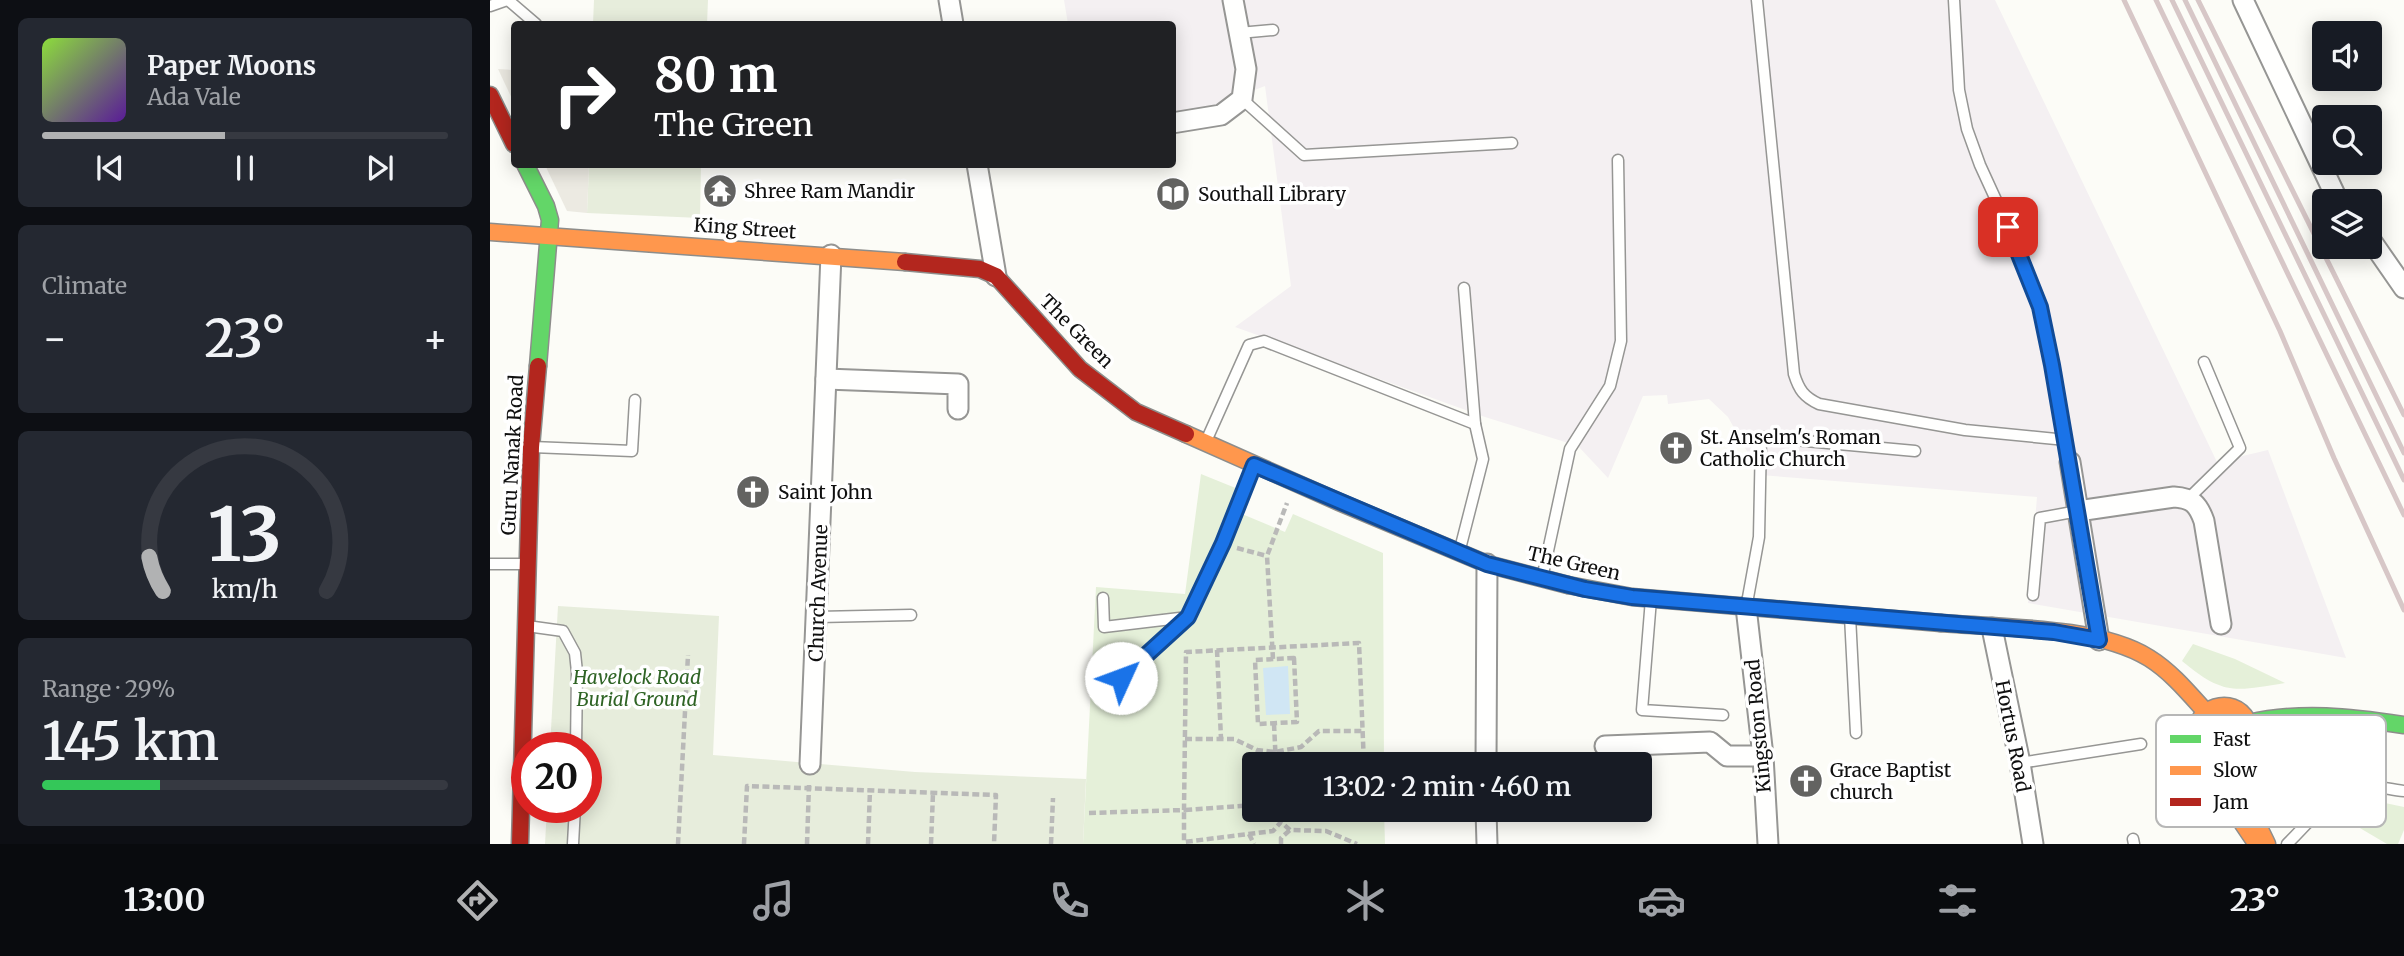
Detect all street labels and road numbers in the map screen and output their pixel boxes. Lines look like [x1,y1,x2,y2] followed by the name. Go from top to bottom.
[693,212,798,244] street label: King Street
[1035,289,1119,373] street label: The Green
[496,374,528,536] street label: Guru Nanak Road
[804,524,832,662] street label: Church Avenue
[1525,541,1623,585] street label: The Green
[1740,658,1776,794] street label: Kingston Road
[1990,678,2036,794] street label: Hortus Road

